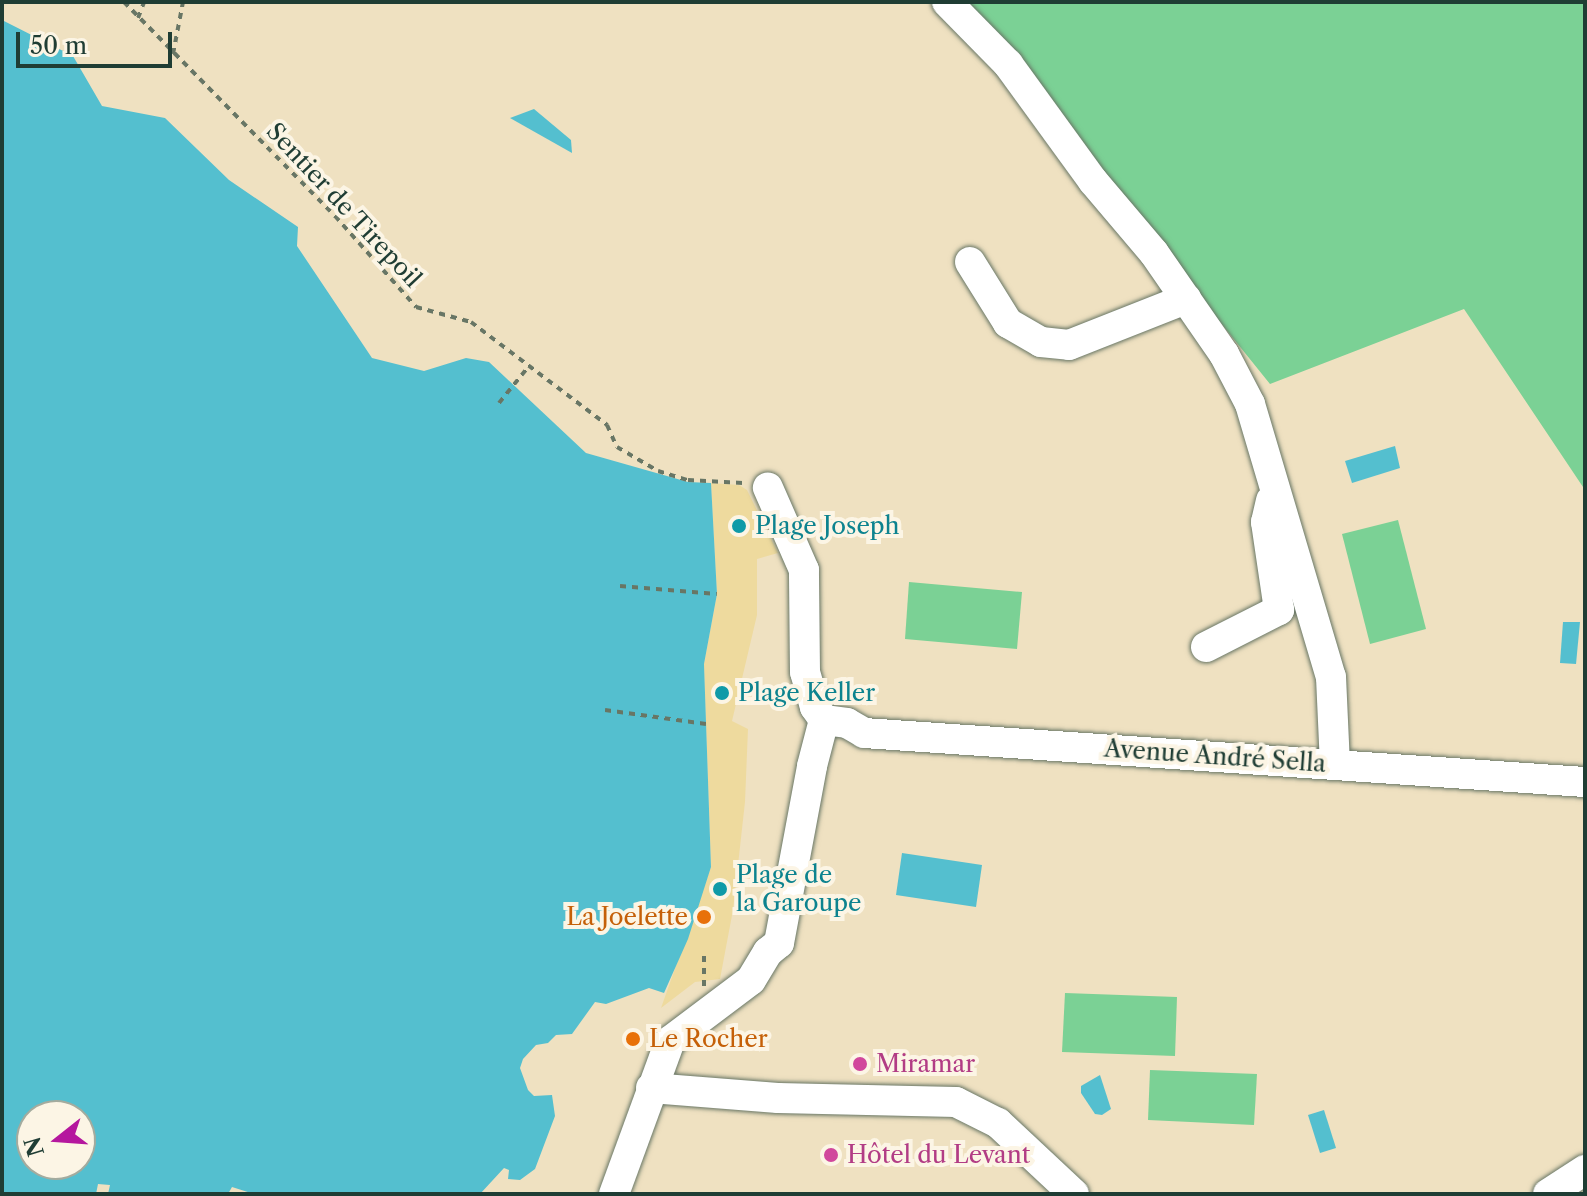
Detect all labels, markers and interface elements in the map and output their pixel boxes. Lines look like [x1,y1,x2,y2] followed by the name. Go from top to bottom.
[20,16,176,66] scale bar
[30,31,87,60] text: 50 m
[260,117,428,293] street label: Sentier de Tirepoil
[755,512,900,540] place label: Plage Joseph
[730,517,748,535] marker: Plage Joseph
[738,679,875,707] place label: Plage Keller
[713,684,731,702] marker: Plage Keller
[1103,734,1327,778] street label: Avenue André Sella
[736,861,862,917] place label: Plage de la Garoupe
[711,880,729,898] marker: Plage de la Garoupe
[566,903,688,931] place label: La Joelette
[695,908,713,926] marker: La Joelette
[649,1025,768,1053] place label: Le Rocher
[624,1030,642,1048] marker: Le Rocher
[876,1050,975,1078] place label: Miramar
[851,1055,869,1073] marker: Miramar
[16,1100,96,1180] north arrow
[19,1133,50,1160] text: N
[847,1141,1030,1169] place label: Hôtel du Levant
[822,1146,840,1164] marker: Hôtel du Levant

